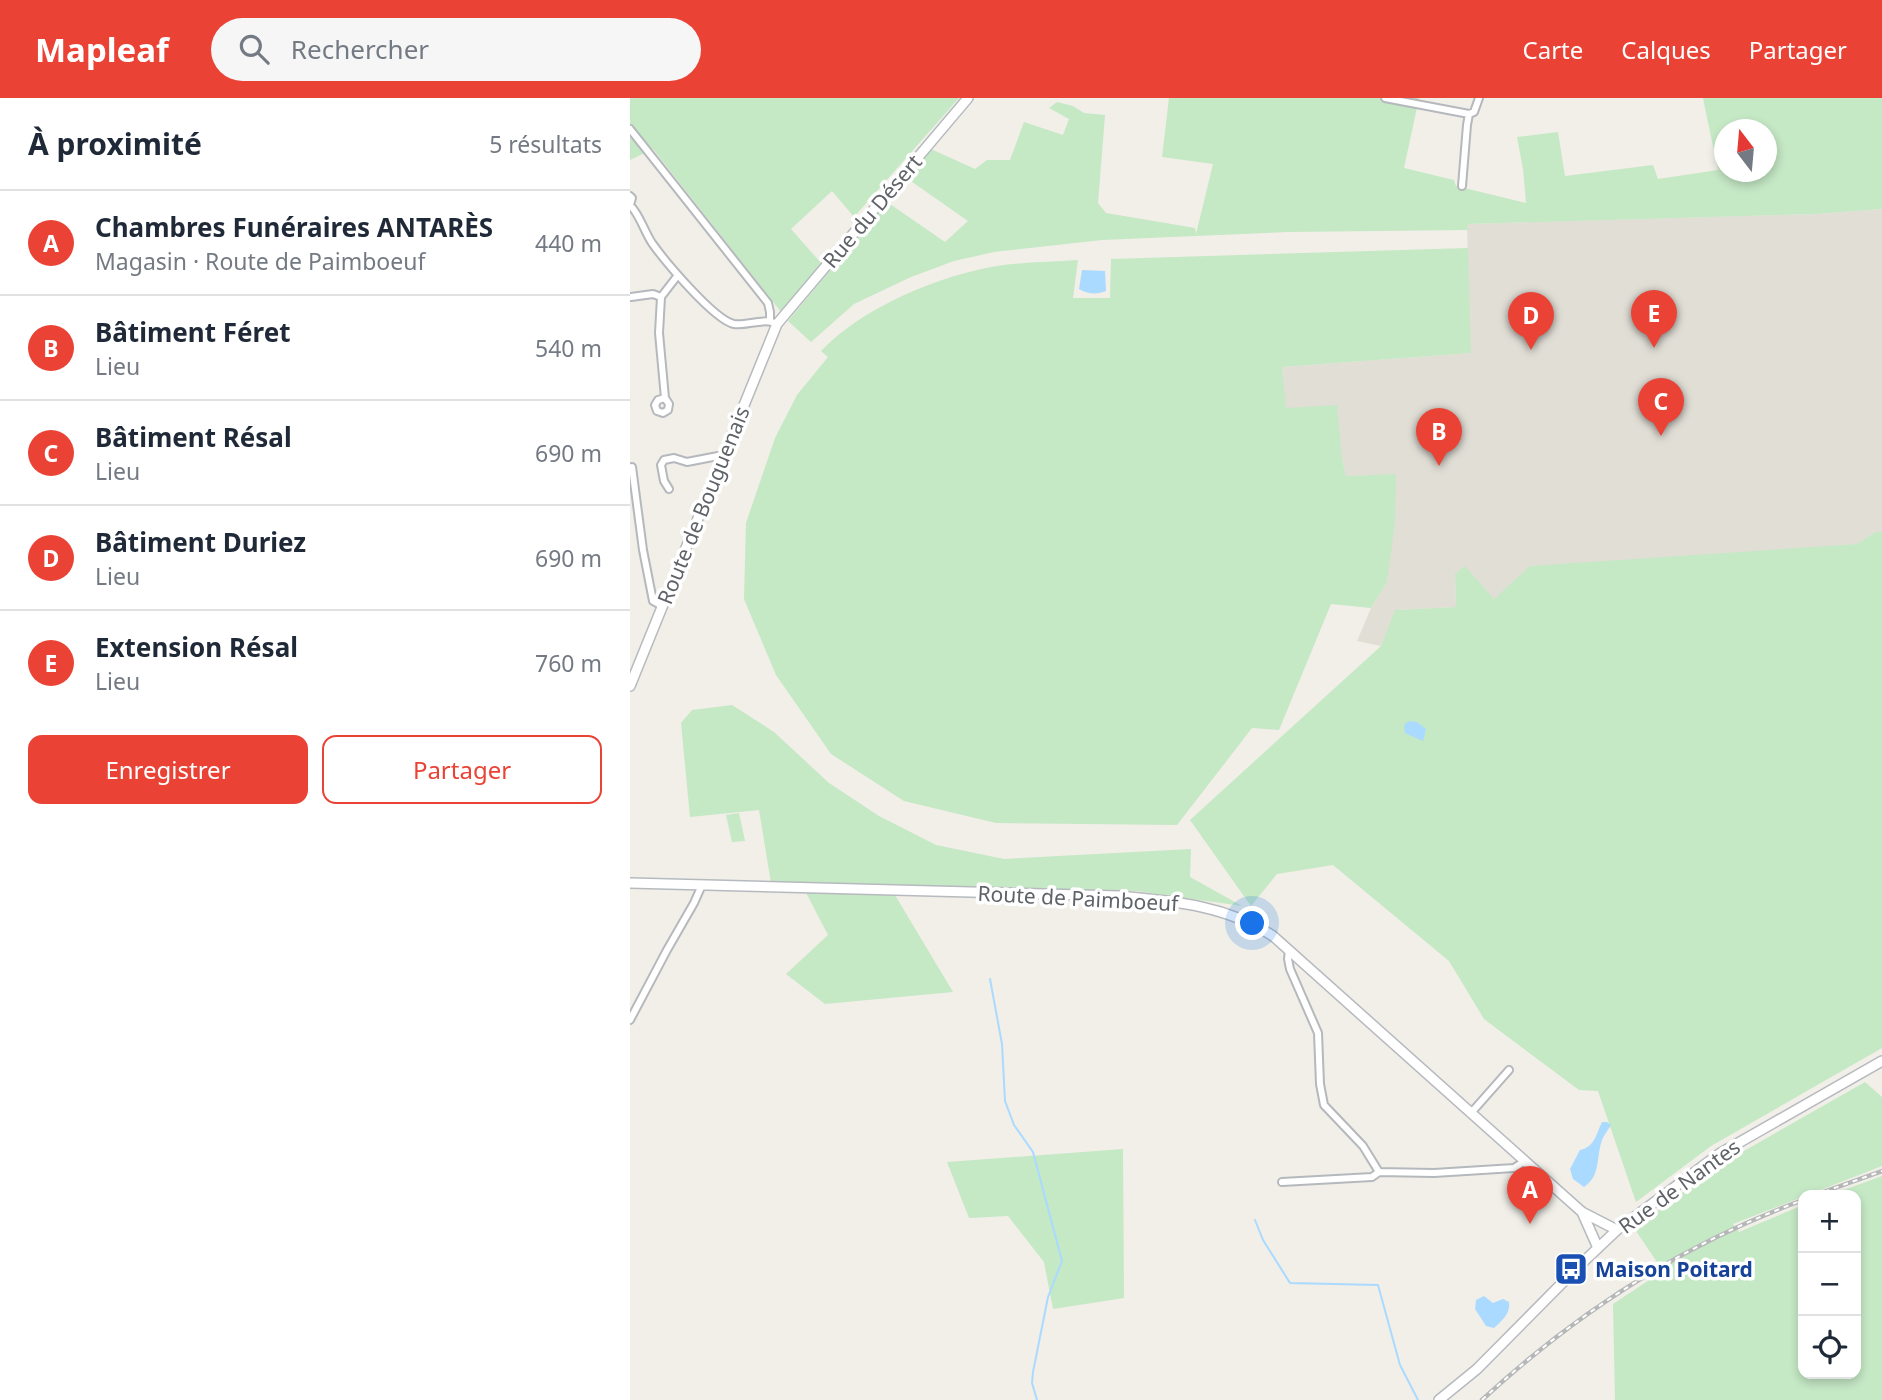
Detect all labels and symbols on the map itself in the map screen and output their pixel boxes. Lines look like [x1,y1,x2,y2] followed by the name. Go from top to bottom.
[1714,119,1777,182] north arrow
[816,148,928,274] street label: Rue du Désert
[1631,290,1677,348] pin: E
[1508,292,1554,350] pin: D
[1638,378,1684,436] pin: C
[650,402,756,608] street label: Route de Bouguenais
[1416,408,1462,466] pin: B
[977,879,1181,917] street label: Route de Paimboeuf
[1235,906,1269,940] your location
[1613,1132,1745,1240] street label: Rue de Nantes
[1507,1166,1553,1224] pin: A
[1552,1250,1590,1288] bus stop icon: Maison Poitard
[1595,1255,1753,1283] place label: Maison Poitard

